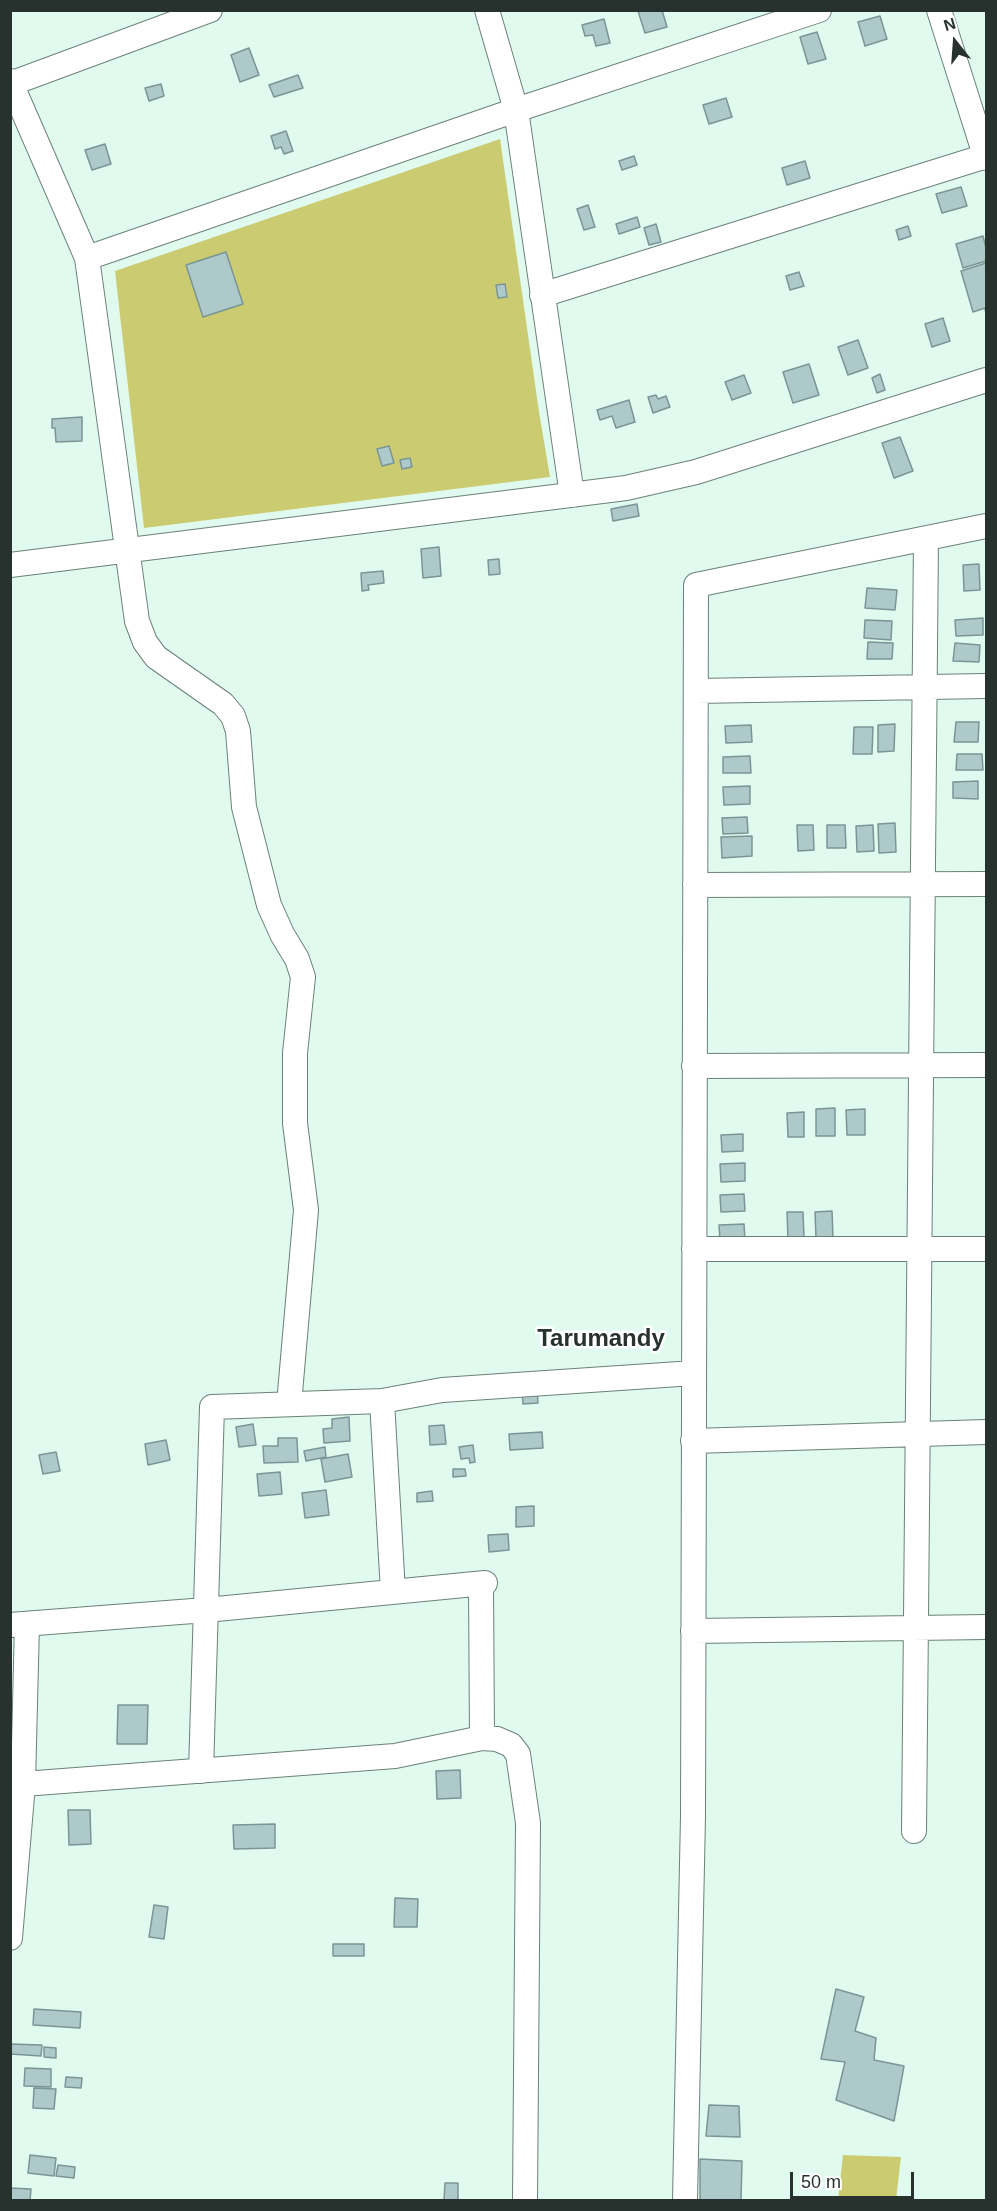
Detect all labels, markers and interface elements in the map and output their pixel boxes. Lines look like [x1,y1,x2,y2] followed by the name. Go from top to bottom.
[925,12,985,72] north arrow
[942,14,958,34] text: N
[537,1325,665,1353] district label: Tarumandy
[793,2160,918,2198] scale bar
[801,2172,841,2192] text: 50 m

